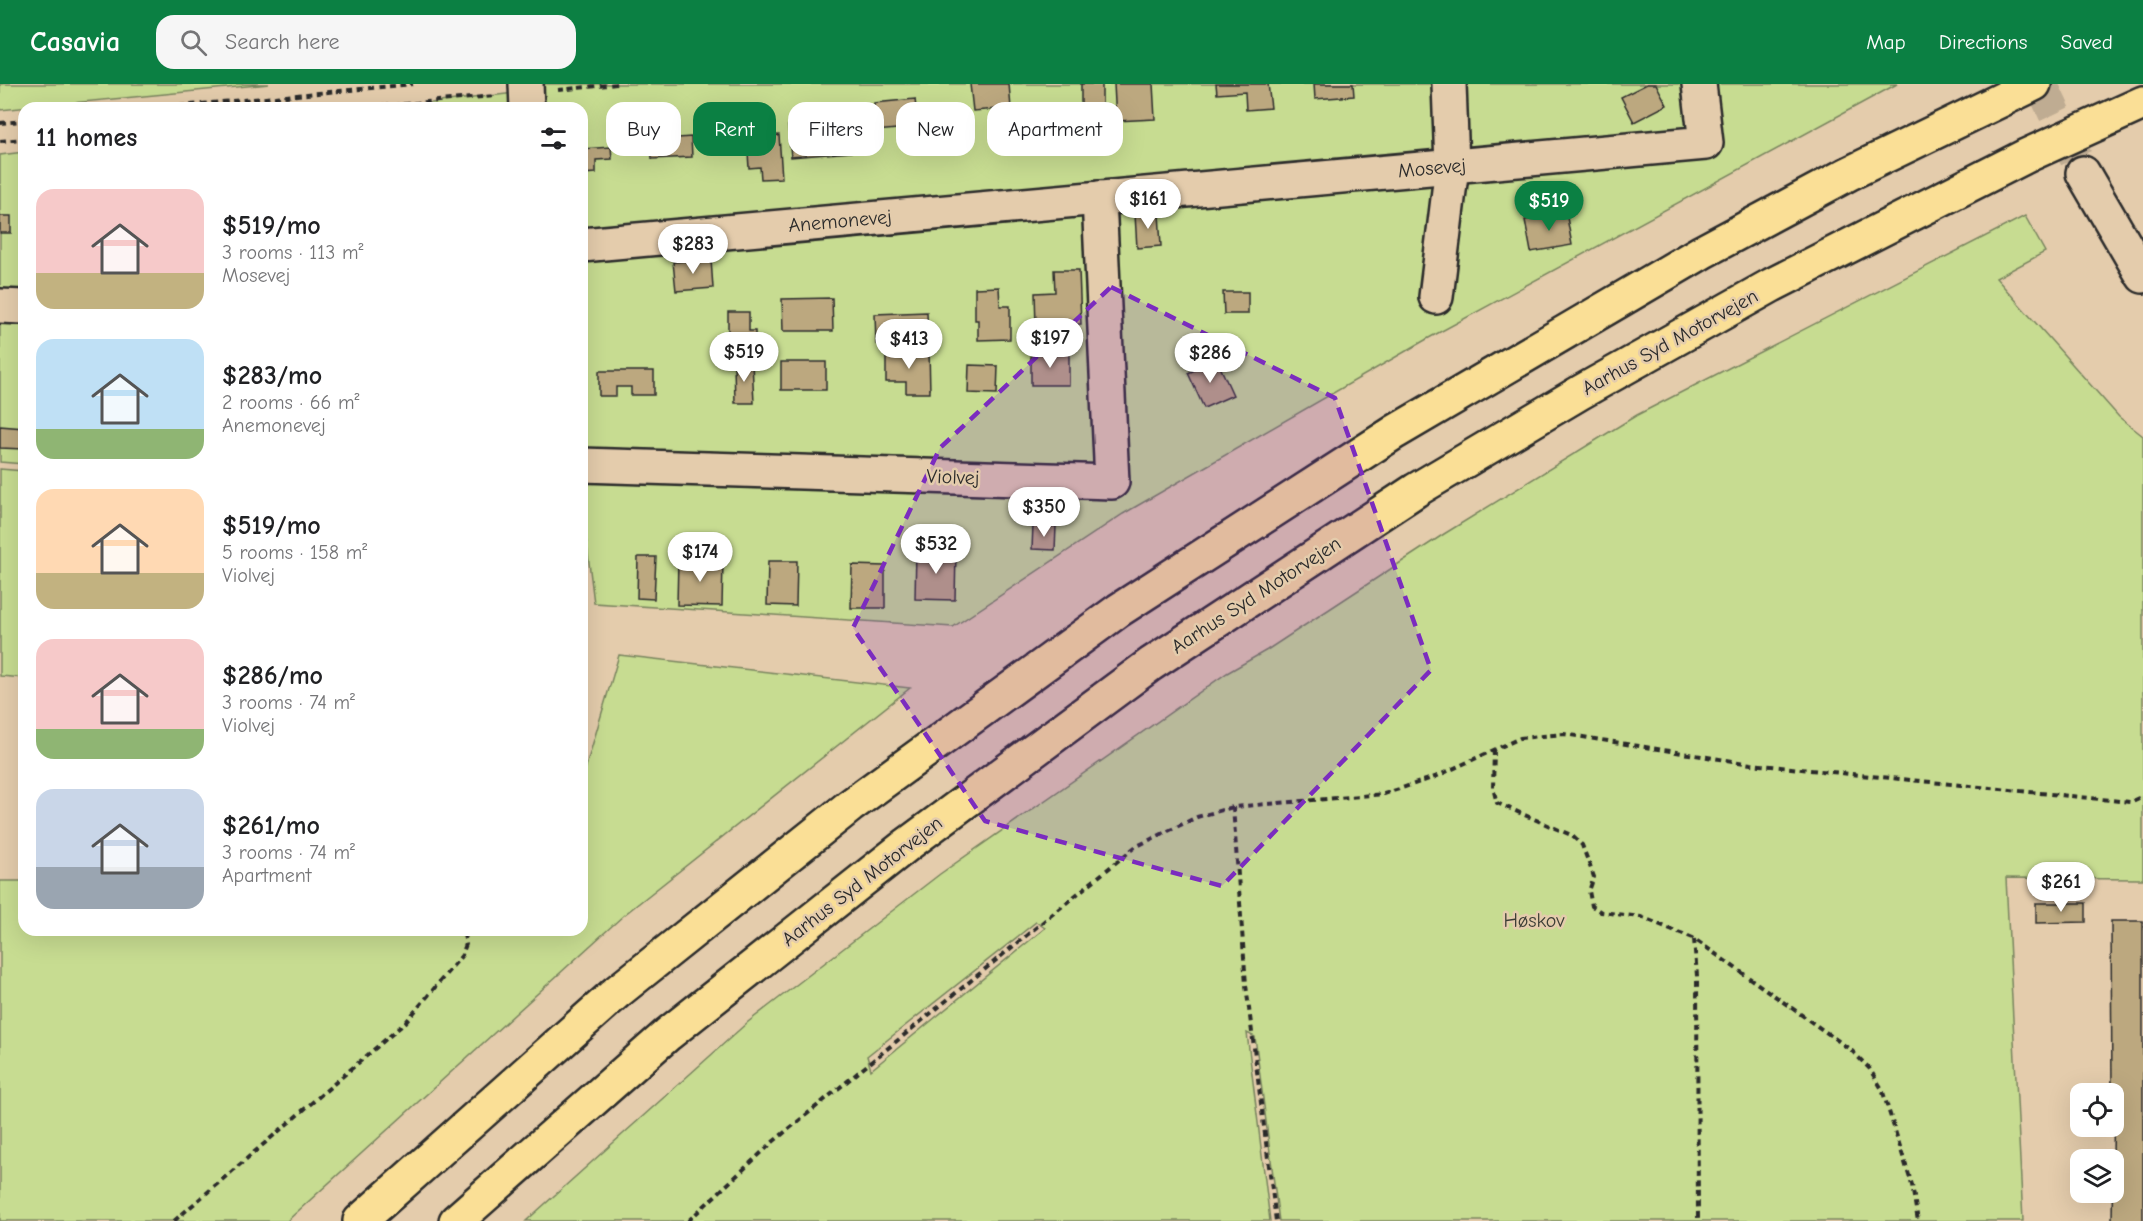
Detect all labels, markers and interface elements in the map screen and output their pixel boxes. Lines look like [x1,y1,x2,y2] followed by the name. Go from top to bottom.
[156,15,576,69] search box
[30,26,120,58] text: Casavia
[177,26,210,59] icon: search
[225,29,340,55] text: Search here
[1866,30,1906,54] text: Map
[1939,30,2028,54] text: Directions
[2061,30,2113,54] text: Saved
[606,102,681,156] chip: Buy
[693,102,776,156] chip: Rent
[788,102,884,156] chip: Filters
[896,102,975,156] chip: New
[987,102,1123,156] chip: Apartment
[537,122,570,155] icon: filters
[36,123,137,153] text: 11 homes
[1397,154,1467,182] street label: Mosevej
[1112,179,1184,230] pin: $161
[1513,181,1585,232] pin: $519
[1129,187,1167,210] text: $161
[1529,189,1569,212] text: $519
[787,205,893,237] street label: Anemonevej
[222,211,321,241] text: $519/mo
[84,213,156,285] icon: home
[657,224,729,275] pin: $283
[672,232,714,255] text: $283
[222,241,363,264] text: 3 rooms · 113 m²
[222,264,290,287] text: Mosevej
[1578,284,1762,400] street label: Aarhus Syd Motorvejen
[1014,318,1086,369] pin: $197
[873,319,945,370] pin: $413
[1030,326,1070,349] text: $197
[889,327,929,350] text: $413
[708,332,780,383] pin: $519
[1174,333,1246,384] pin: $286
[724,340,764,363] text: $519
[1189,341,1231,364] text: $286
[222,361,322,391] text: $283/mo
[84,363,156,435] icon: home
[222,391,360,414] text: 2 rooms · 66 m²
[222,414,326,437] text: Anemonevej
[926,465,980,489] street label: Violvej
[1008,487,1080,538] pin: $350
[1022,495,1066,518] text: $350
[222,511,321,541] text: $519/mo
[84,513,156,585] icon: home
[900,524,972,575] pin: $532
[664,532,736,583] pin: $174
[915,532,957,555] text: $532
[1167,532,1345,658] street label: Aarhus Syd Motorvejen
[682,540,718,563] text: $174
[222,541,367,564] text: 5 rooms · 158 m²
[222,564,275,587] text: Violvej
[222,661,323,691] text: $286/mo
[84,663,156,735] icon: home
[222,691,355,714] text: 3 rooms · 74 m²
[222,714,275,737] text: Violvej
[222,811,320,841] text: $261/mo
[777,811,947,951] street label: Aarhus Syd Motorvejen
[84,813,156,885] icon: home
[222,841,355,864] text: 3 rooms · 74 m²
[2025,862,2097,913] pin: $261
[222,864,312,887] text: Apartment
[2041,870,2081,893] text: $261
[1503,909,1565,932] park label: Høskov
[2070,1083,2124,1203] map controls
[2070,1083,2124,1137] button: locate
[2070,1149,2124,1203] button: layers

